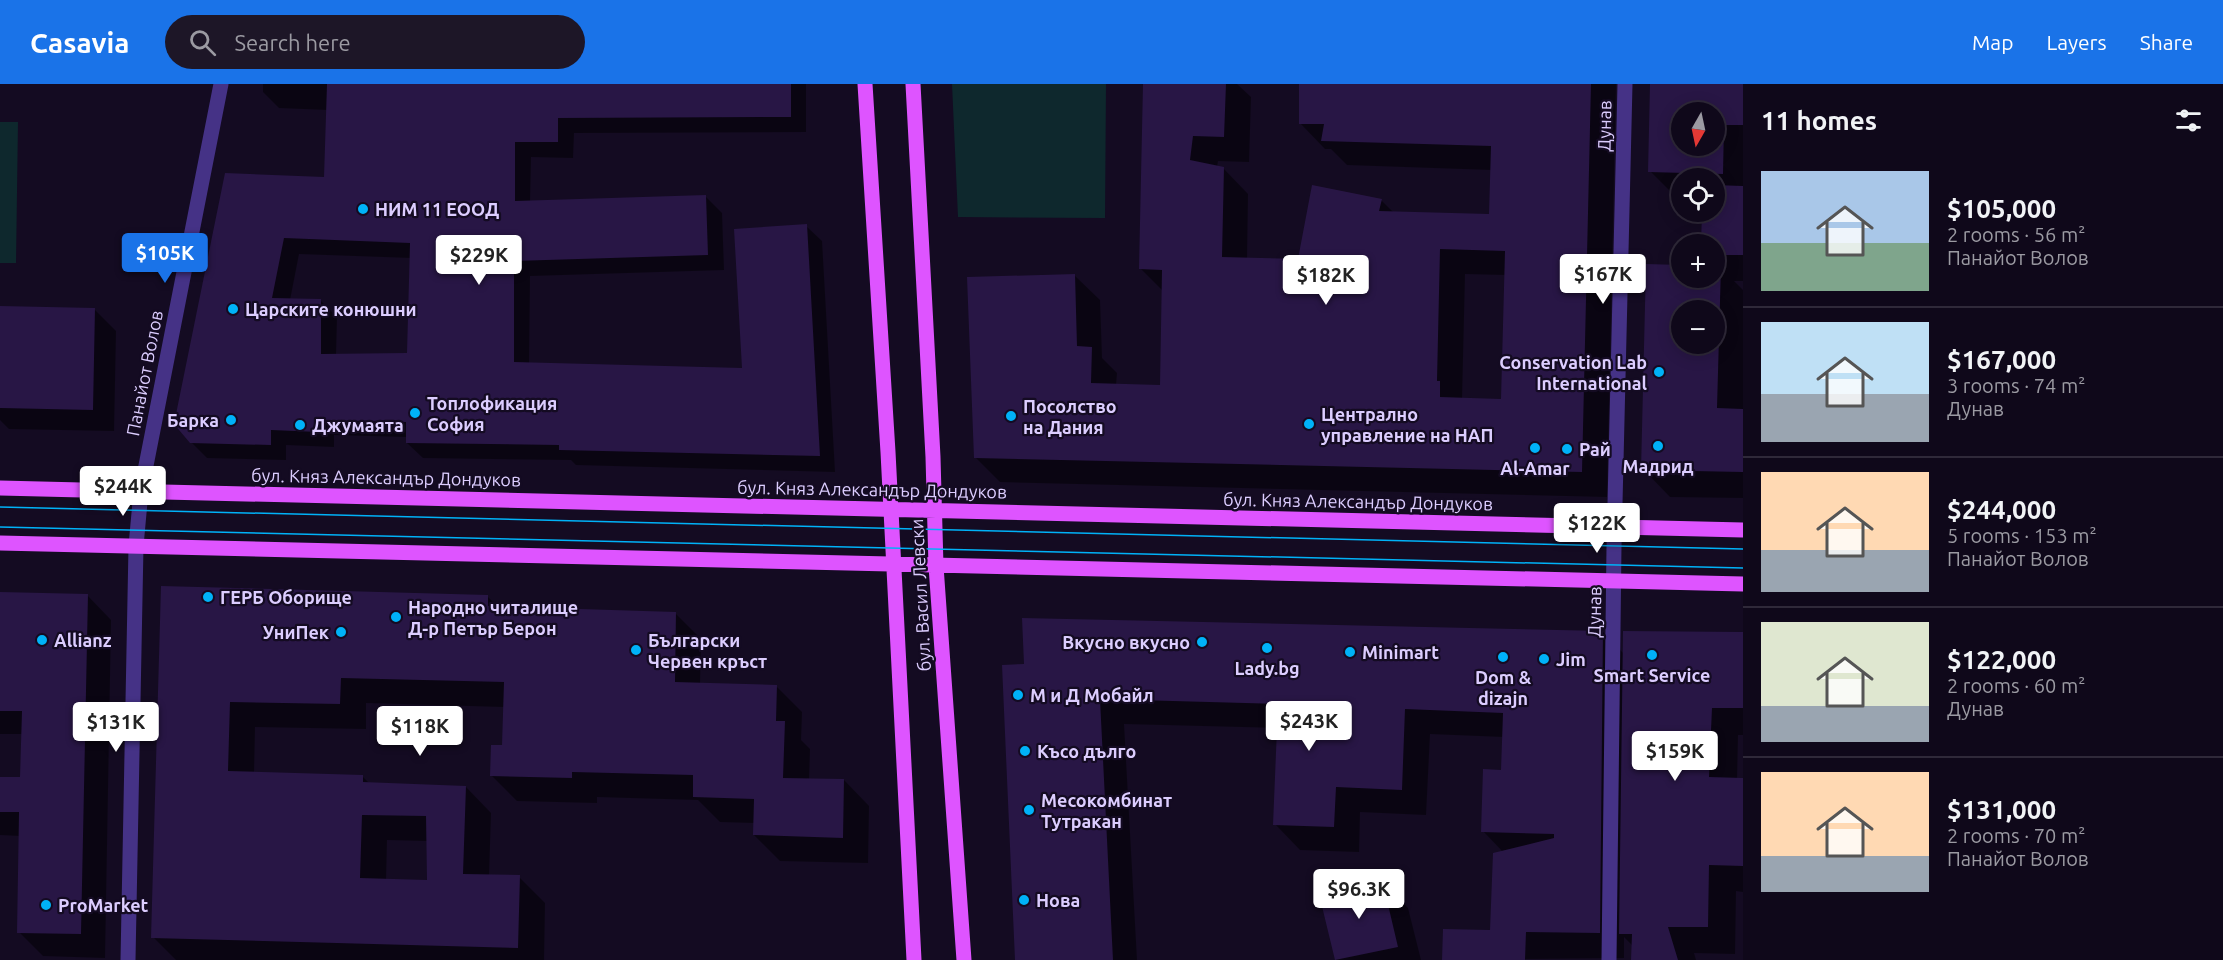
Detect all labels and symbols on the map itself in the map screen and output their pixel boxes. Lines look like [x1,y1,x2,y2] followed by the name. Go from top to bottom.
[1594,100,1614,152] street label: Дунав
[1671,102,1725,156] north arrow
[375,199,499,219] place label: НИМ 11 ЕООД
[356,202,370,216] marker: НИМ 11 ЕООД
[123,233,207,284] pin: $105K
[437,235,521,286] pin: $229K
[1561,254,1645,305] pin: $167K
[1284,255,1368,306] pin: $182K
[245,299,417,319] place label: Царските конюшни
[226,302,240,316] marker: Царските конюшни
[122,308,166,438] street label: Панайот Волов
[1499,352,1648,393] place label: Conservation Lab International
[1652,365,1666,379] marker: Conservation Lab International
[427,393,557,434] place label: Топлофикация София
[1023,396,1117,437] place label: Посолство на Дания
[1321,404,1493,445] place label: Централно управление на НАП
[408,406,422,420] marker: Топлофикация София
[1004,409,1018,423] marker: Посолство на Дания
[167,410,219,430] place label: Барка
[224,413,238,427] marker: Барка
[312,415,404,435] place label: Джумаята
[1302,417,1316,431] marker: Централно управление на НАП
[293,418,307,432] marker: Джумаята
[1579,439,1611,459] place label: Рай
[1651,439,1665,453] marker: Мадрид
[1528,441,1542,455] marker: Al-Amar
[1560,442,1574,456] marker: Рай
[1622,456,1694,476] place label: Мадрид
[1500,458,1570,478] place label: Al-Amar
[251,465,521,489] street label: бул. Княз Александър Дондуков
[81,466,165,517] pin: $244K
[737,477,1007,501] street label: бул. Княз Александър Дондуков
[1223,489,1493,513] street label: бул. Княз Александър Дондуков
[1555,503,1639,554] pin: $122K
[906,518,934,672] street label: бул. Васил Левски
[1584,586,1604,638] street label: Дунав
[220,587,352,607] place label: ГЕРБ Оборище
[201,590,215,604] marker: ГЕРБ Оборище
[408,597,578,638] place label: Народно читалище Д-р Петър Берон
[389,610,403,624] marker: Народно читалище Д-р Петър Берон
[263,622,330,642] place label: УниПек
[334,625,348,639] marker: УниПек
[54,630,112,650] place label: Allianz
[648,630,767,671] place label: Български Червен кръст
[1062,632,1190,652] place label: Вкусно вкусно
[35,633,49,647] marker: Allianz
[1195,635,1209,649] marker: Вкусно вкусно
[1260,641,1274,655] marker: Lady.bg
[1362,642,1439,662] place label: Minimart
[629,643,643,657] marker: Български Червен кръст
[1343,645,1357,659] marker: Minimart
[1645,648,1659,662] marker: Smart Service
[1556,649,1586,669] place label: Jim
[1496,650,1510,664] marker: Dom & dizajn
[1537,652,1551,666] marker: Jim
[1234,658,1300,678] place label: Lady.bg
[1594,665,1710,685] place label: Smart Service
[1475,667,1532,708] place label: Dom & dizajn
[1030,685,1154,705] place label: М и Д Мобайл
[1011,688,1025,702] marker: М и Д Мобайл
[1267,701,1351,752] pin: $243K
[74,702,158,753] pin: $131K
[378,706,462,757] pin: $118K
[1633,731,1717,782] pin: $159K
[1037,741,1136,761] place label: Късо дълго
[1018,744,1032,758] marker: Късо дълго
[1041,790,1172,831] place label: Месокомбинат Тутракан
[1022,803,1036,817] marker: Месокомбинат Тутракан
[1310,869,1408,920] pin: $96.3K
[1036,890,1080,910] place label: Нова
[1017,893,1031,907] marker: Нова
[58,895,149,915] place label: ProMarket
[39,898,53,912] marker: ProMarket

